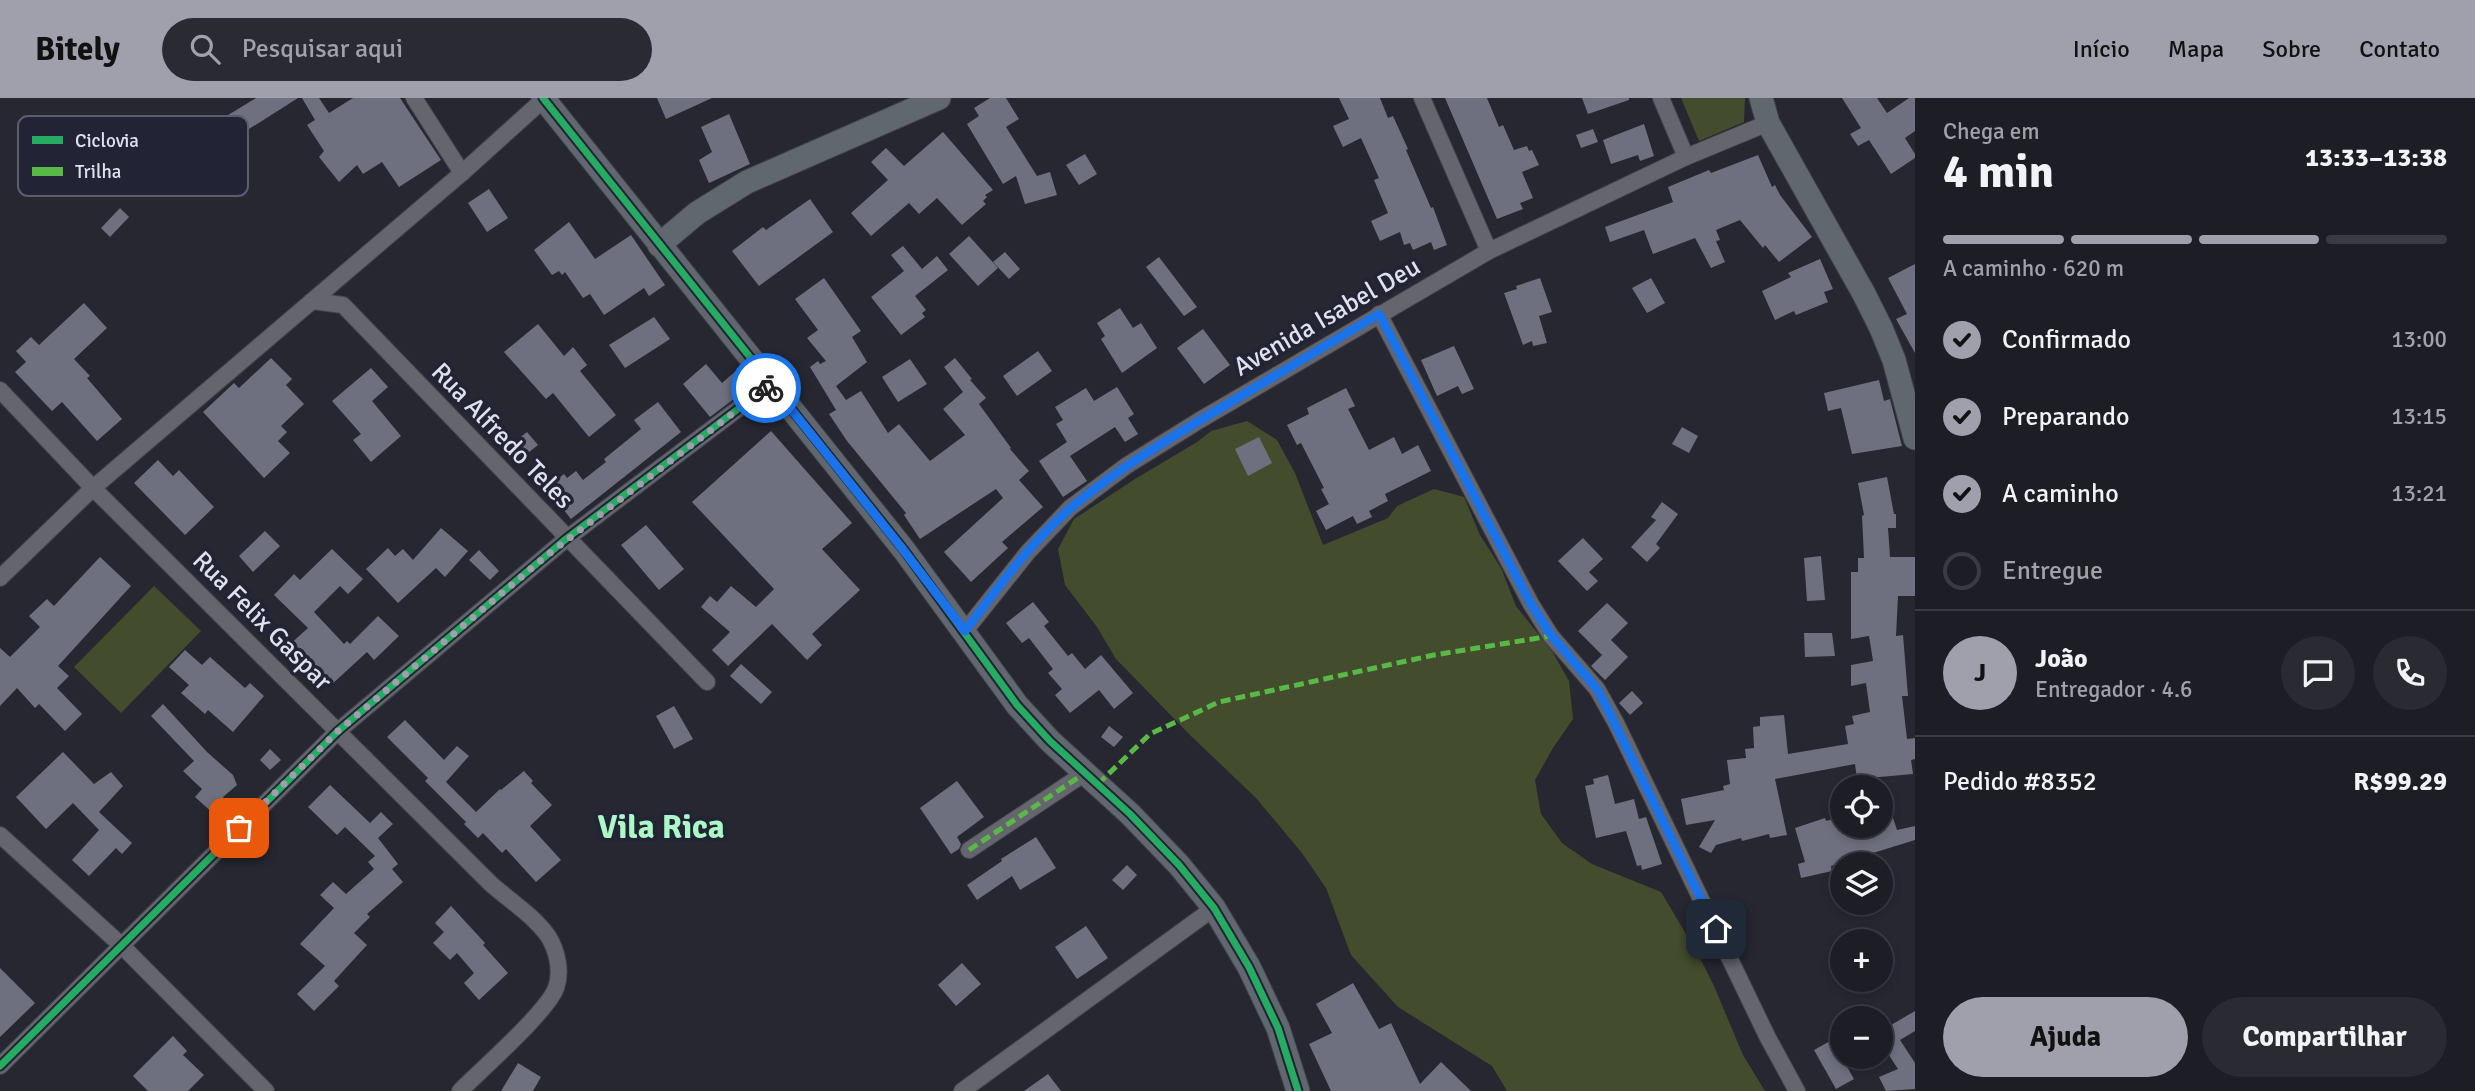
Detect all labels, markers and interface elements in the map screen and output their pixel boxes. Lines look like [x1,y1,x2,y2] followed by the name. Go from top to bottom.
[162,18,652,81] search box
[35,29,120,70] text: Bitely
[186,30,224,68] icon: search
[242,33,403,65] text: Pesquisar aqui
[2073,34,2130,64] text: Início
[2168,34,2224,64] text: Mapa
[2262,34,2321,64] text: Sobre
[2359,34,2440,64] text: Contato
[18,116,248,196] legend
[1943,117,2040,146] text: Chega em
[75,129,139,153] text: Ciclovia
[2305,142,2447,174] text: 13:33–13:38
[1943,144,2054,200] text: 4 min
[75,160,121,184] text: Trilha
[1228,251,1426,383] street label: Avenida Isabel Deu
[1943,254,2124,283] text: A caminho · 620 m
[1943,321,1981,359] icon: check
[2002,324,2131,356] text: Confirmado
[2391,325,2447,354] text: 13:00
[731,353,801,423] courier
[424,356,580,516] street label: Rua Alfredo Teles
[747,369,785,407] icon: bike
[1943,398,1981,436] icon: check
[2002,401,2129,433] text: Preparando
[2391,402,2447,431] text: 13:15
[1943,475,1981,513] icon: check
[2002,478,2119,510] text: A caminho
[2391,479,2447,508] text: 13:21
[186,545,339,698] street label: Rua Felix Gaspar
[2002,555,2103,587] text: Entregue
[2281,636,2355,710] button: chat
[2373,636,2447,710] button: phone
[2035,643,2088,675] text: João
[1974,657,1986,689] text: J
[2035,675,2193,704] text: Entregador · 4.6
[1943,766,2097,798] text: Pedido #8352
[2353,766,2447,798] text: R$99.29
[1830,775,1893,1069] map controls
[1830,775,1893,838] button: locate
[209,798,269,858] pin
[597,807,725,848] district label: Vila Rica
[220,809,258,847] icon: bag
[1830,852,1893,915] button: layers
[1686,899,1746,959] pin
[1697,910,1735,948] icon: home
[1830,929,1893,992] button: +
[1943,997,2188,1077] button: Ajuda
[2202,997,2447,1077] button: Compartilhar
[1830,1006,1893,1069] button: −

